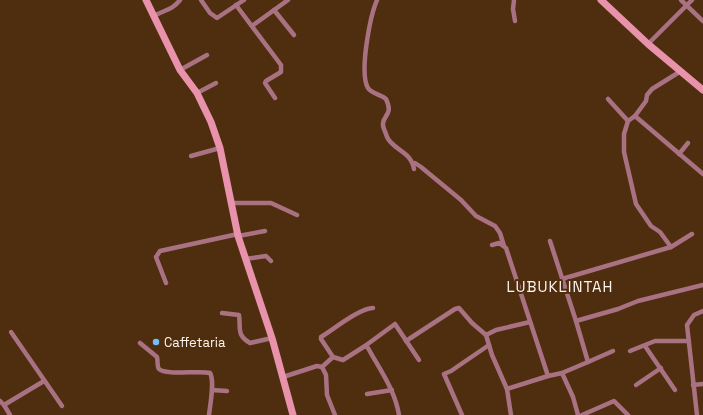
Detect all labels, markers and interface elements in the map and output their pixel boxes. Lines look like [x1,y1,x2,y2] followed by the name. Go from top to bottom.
[507,277,613,296] district label: LUBUKLINTAH
[164,334,226,351] place label: Caffetaria
[151,337,161,347] marker: Caffetaria

